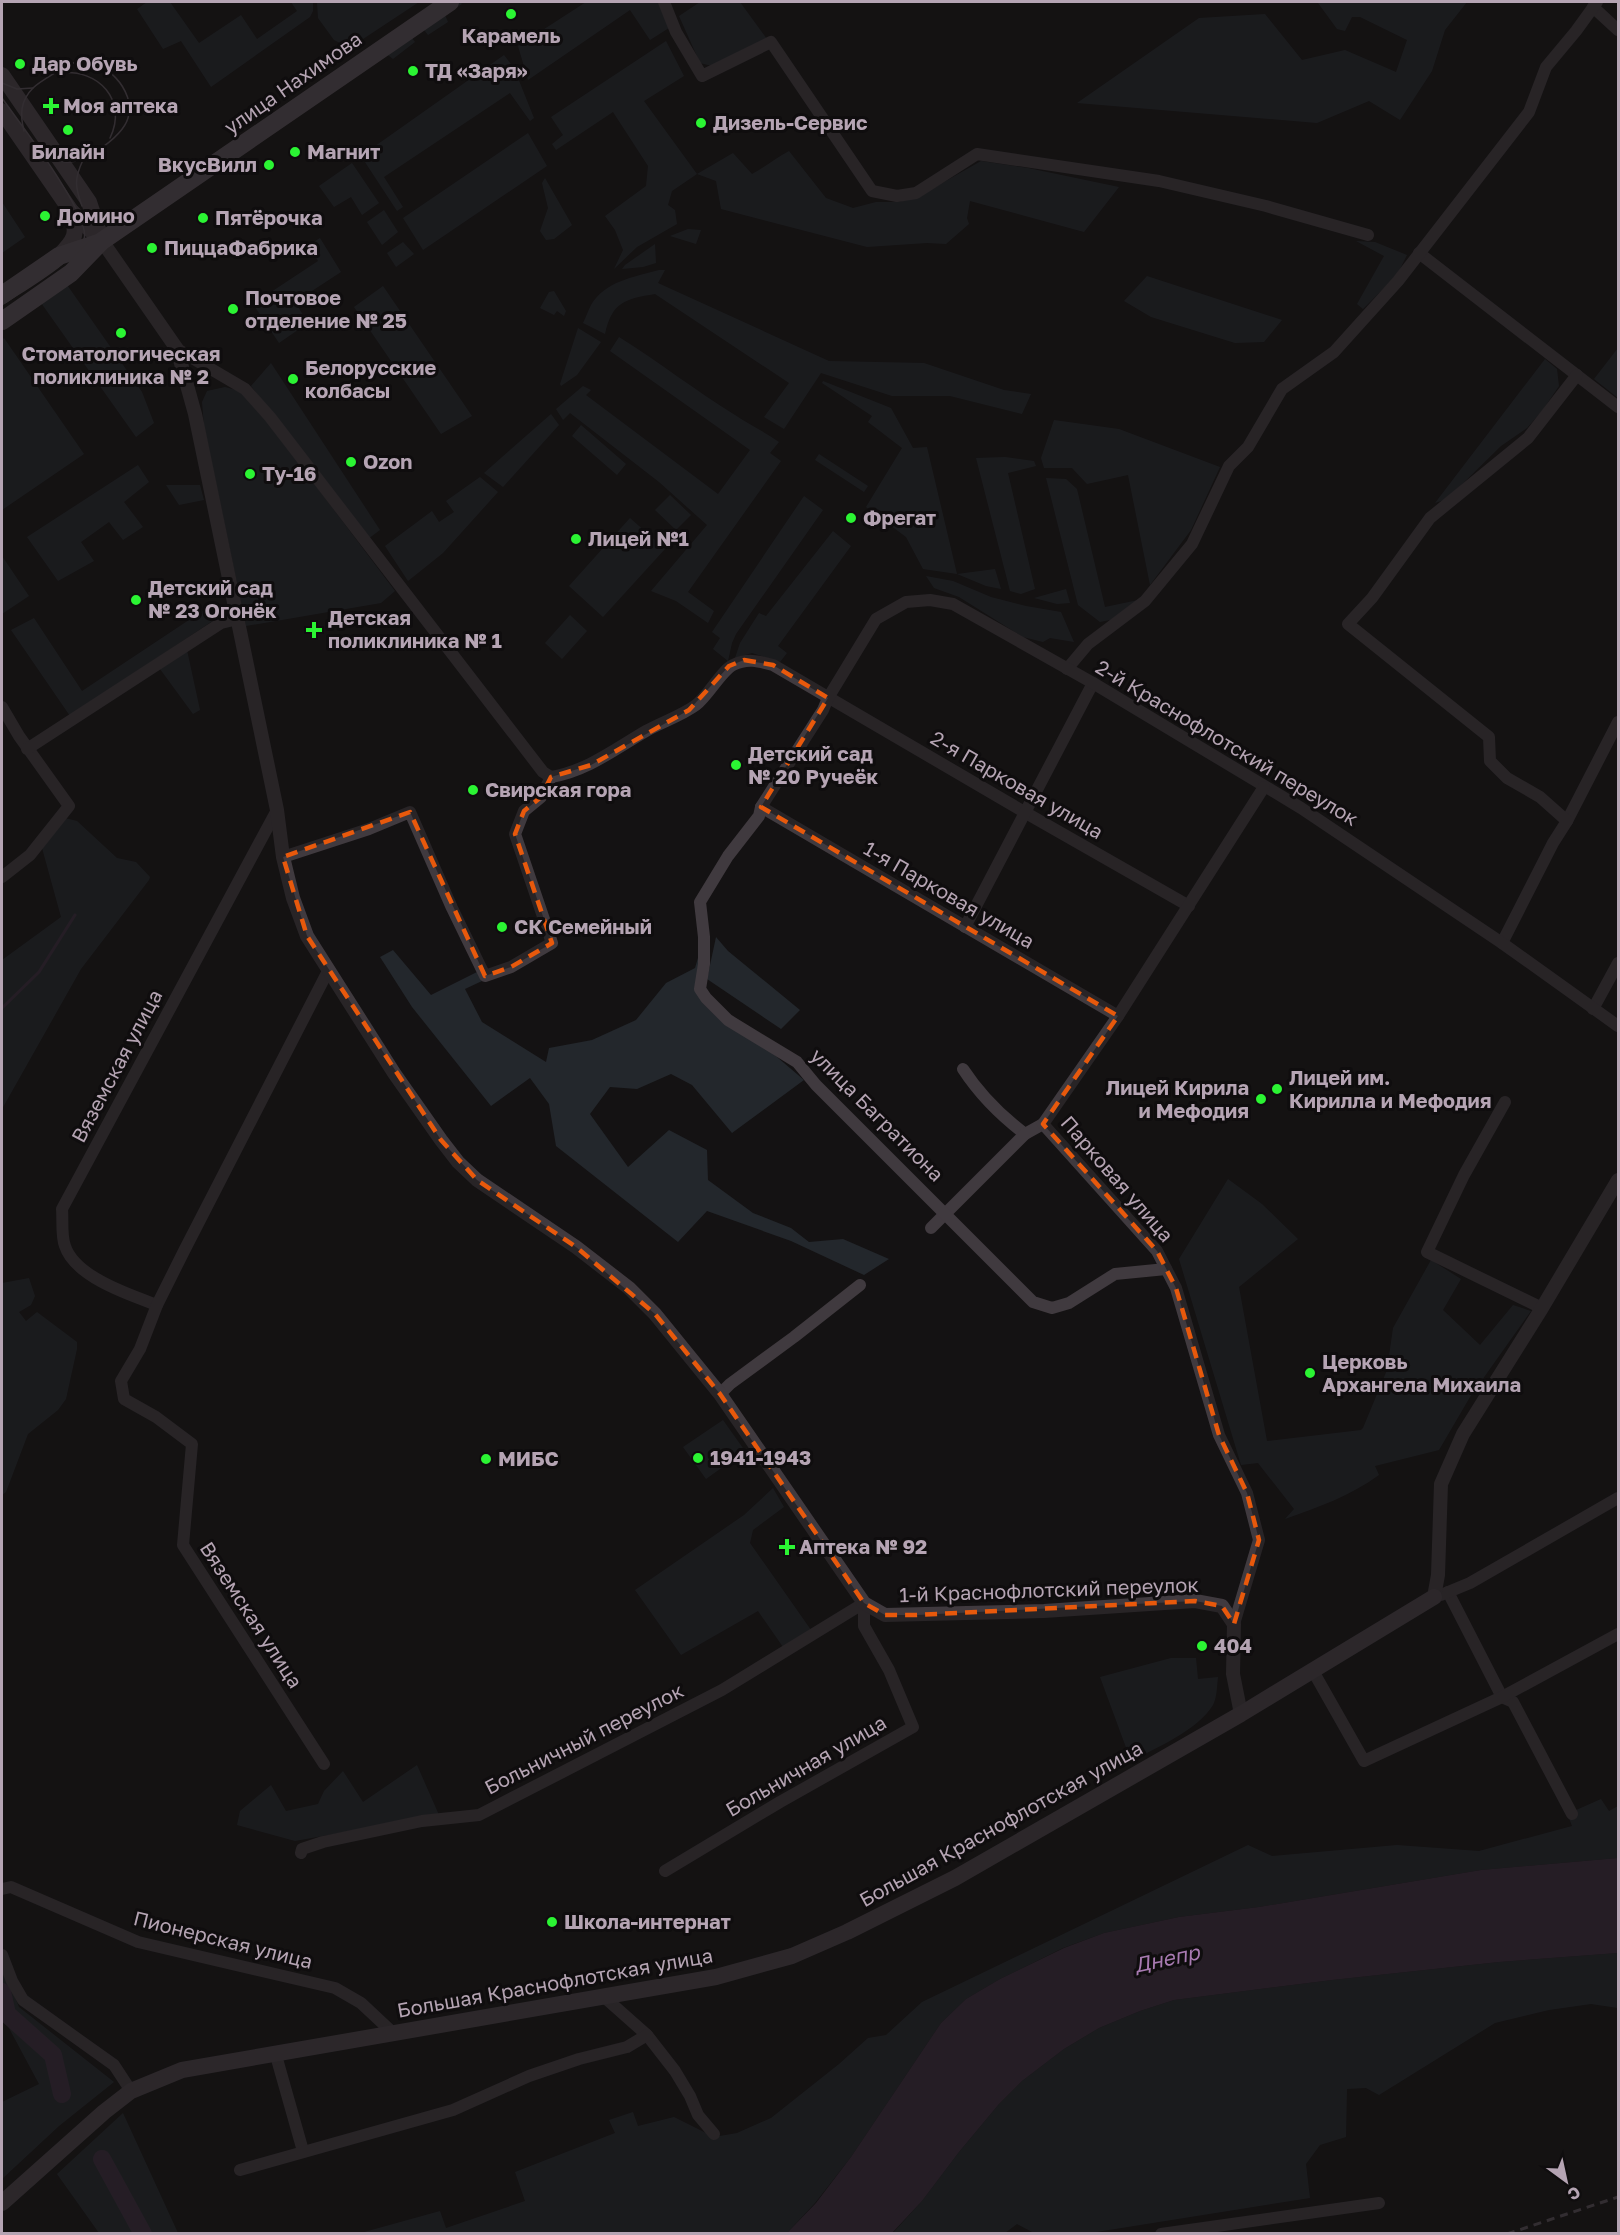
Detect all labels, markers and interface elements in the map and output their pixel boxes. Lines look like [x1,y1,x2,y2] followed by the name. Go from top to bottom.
[504,7,518,21] marker: Карамель
[462,23,560,47] place label: Карамель
[219,26,366,139] street label: улица Нахимова
[32,51,138,75] place label: Дар Обувь
[13,57,27,71] marker: Дар Обувь
[425,58,528,82] place label: ТД «Заря»
[406,64,420,78] marker: ТД «Заря»
[63,93,178,117] place label: Моя аптека
[44,99,58,113] marker: Моя аптека
[713,110,867,134] place label: Дизель-Сервис
[694,116,708,130] marker: Дизель-Сервис
[61,123,75,137] marker: Билайн
[31,139,105,163] place label: Билайн
[307,139,380,163] place label: Магнит
[288,145,302,159] marker: Магнит
[158,152,257,176] place label: ВкусВилл
[262,158,276,172] marker: ВкусВилл
[57,203,135,227] place label: Домино
[215,205,323,229] place label: Пятёрочка
[38,209,52,223] marker: Домино
[196,211,210,225] marker: Пятёрочка
[164,235,318,259] place label: ПиццаФабрика
[145,241,159,255] marker: ПиццаФабрика
[245,285,407,332] place label: Почтовое отделение № 25
[226,302,240,316] marker: Почтовое отделение № 25
[114,326,128,340] marker: Стоматологическая поликлиника № 2
[21,341,221,388] place label: Стоматологическая поликлиника № 2
[305,355,436,402] place label: Белорусские колбасы
[286,372,300,386] marker: Белорусские колбасы
[363,449,412,473] place label: Ozon
[344,455,358,469] marker: Ozon
[262,461,316,485] place label: Ту-16
[243,467,257,481] marker: Ту-16
[863,505,936,529] place label: Фрегат
[844,511,858,525] marker: Фрегат
[588,526,689,550] place label: Лицей №1
[569,532,583,546] marker: Лицей №1
[148,575,277,622] place label: Детский сад № 23 Огонёк
[129,593,143,607] marker: Детский сад № 23 Огонёк
[328,605,502,652] place label: Детская поликлиника № 1
[305,621,323,639] marker: Детская поликлиника № 1
[1092,654,1363,830] street label: 2-й Краснофлотский переулок
[927,725,1108,843] street label: 2-я Парковая улица
[748,741,878,788] place label: Детский сад № 20 Ручеёк
[729,758,743,772] marker: Детский сад № 20 Ручеёк
[485,777,631,801] place label: Свирская гора
[466,783,480,797] marker: Свирская гора
[860,835,1039,953] street label: 1-я Парковая улица
[514,914,652,938] place label: СК Семейный
[495,920,509,934] marker: СК Семейный
[66,985,167,1146] street label: Вяземская улица
[806,1043,949,1186] street label: улица Багратиона
[1289,1065,1491,1112] place label: Лицей им. Кирилла и Мефодия
[1106,1075,1249,1122] place label: Лицей Кирила и Мефодия
[1270,1082,1284,1096] marker: Лицей им. Кирилла и Мефодия
[1254,1092,1268,1106] marker: Лицей Кирила и Мефодия
[1056,1110,1179,1246] street label: Парковая улица
[1322,1349,1521,1396] place label: Церковь Архангела Михаила
[1303,1366,1317,1380] marker: Церковь Архангела Михаила
[710,1445,811,1469] place label: 1941-1943
[498,1446,559,1470] place label: МИБС
[691,1451,705,1465] marker: 1941-1943
[479,1452,493,1466] marker: МИБС
[799,1534,927,1558] place label: Аптека № 92
[196,1537,308,1692] street label: Вяземская улица
[780,1540,794,1554] marker: Аптека № 92
[899,1572,1199,1606] street label: 1-й Краснофлотский переулок
[1214,1633,1252,1657] place label: 404
[1195,1639,1209,1653] marker: 404
[480,1677,687,1799] street label: Больничный переулок
[721,1709,890,1821] street label: Больничная улица
[855,1735,1146,1911] street label: Большая Краснофлотская улица
[131,1905,315,1973] street label: Пионерская улица
[564,1909,731,1933] place label: Школа-интернат
[545,1915,559,1929] marker: Школа-интернат
[1131,1938,1204,1978] water label: Днепр
[395,1942,715,2022] street label: Большая Краснофлотская улица
[1536,2151,1596,2211] north arrow
[1564,2182,1584,2205] text: С

